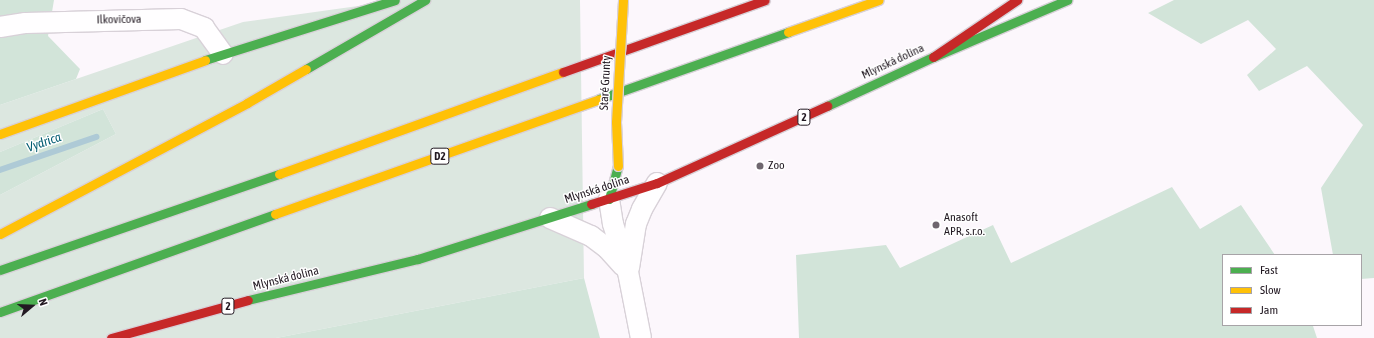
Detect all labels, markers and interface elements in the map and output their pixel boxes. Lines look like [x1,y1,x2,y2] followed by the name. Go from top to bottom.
[96,12,142,28] street label: Ilkovičova
[859,41,927,83] street label: Mlynská dolina
[597,55,615,111] street label: Staré Grunty
[797,108,811,126] road number: 2
[25,130,63,156] water label: Vydrica
[430,147,450,165] road number: D2
[768,159,785,173] place label: Zoo
[755,161,765,171] marker: Zoo
[563,173,631,207] street label: Mlynská dolina
[944,211,985,239] place label: Anasoft APR, s.r.o.
[931,220,941,230] marker: Anasoft APR, s.r.o.
[1222,254,1362,326] legend
[1260,263,1278,277] text: Fast
[252,264,320,294] street label: Mlynská dolina
[1260,283,1281,297] text: Slow
[12,286,52,326] north arrow
[37,297,50,307] text: N
[221,297,235,315] road number: 2
[1260,303,1278,317] text: Jam

